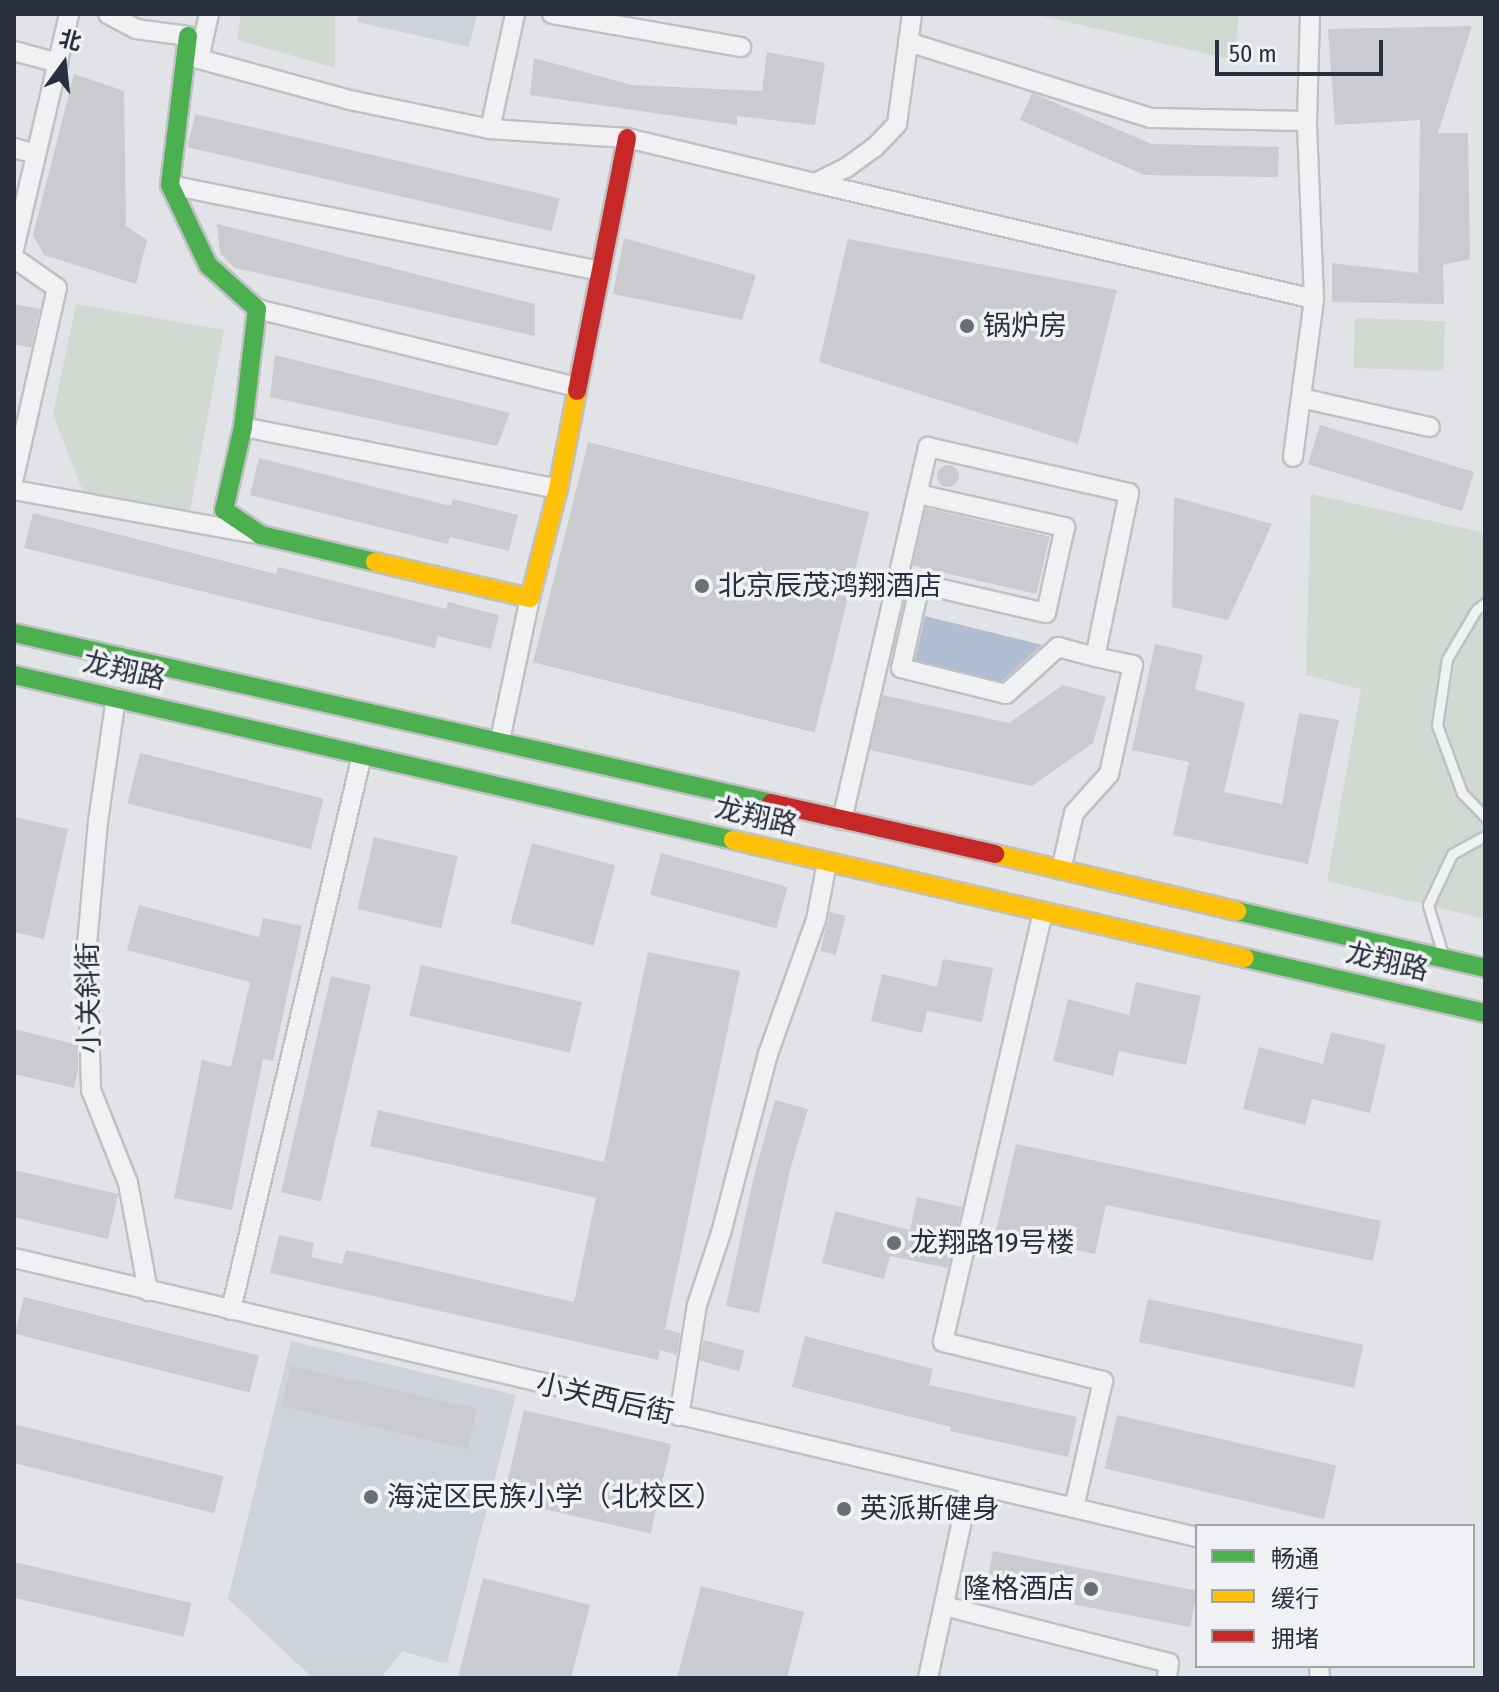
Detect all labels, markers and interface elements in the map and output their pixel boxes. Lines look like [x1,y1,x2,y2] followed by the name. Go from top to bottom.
[24,24,104,104] north arrow
[56,24,84,56] text: 北
[1219,24,1387,74] scale bar
[1229,40,1277,68] text: 50 m
[983,309,1067,343] place label: 锅炉房
[958,317,976,335] marker: 锅炉房
[718,569,942,603] place label: 北京辰茂鸿翔酒店
[693,577,711,595] marker: 北京辰茂鸿翔酒店
[79,645,169,697] street label: 龙翔路
[711,791,801,843] street label: 龙翔路
[1342,936,1432,988] street label: 龙翔路
[71,942,107,1054] street label: 小关斜街
[910,1226,1075,1260] place label: 龙翔路19号楼
[885,1234,903,1252] marker: 龙翔路19号楼
[533,1367,677,1431] street label: 小关西后街
[387,1480,723,1514] place label: 海淀区民族小学（北校区）
[362,1488,380,1506] marker: 海淀区民族小学（北校区）
[860,1492,1000,1526] place label: 英派斯健身
[835,1500,853,1518] marker: 英派斯健身
[1195,1524,1475,1668] legend
[1271,1545,1319,1573] text: 畅通
[963,1572,1075,1606] place label: 隆格酒店
[1082,1580,1100,1598] marker: 隆格酒店
[1271,1585,1319,1613] text: 缓行
[1271,1625,1319,1653] text: 拥堵

